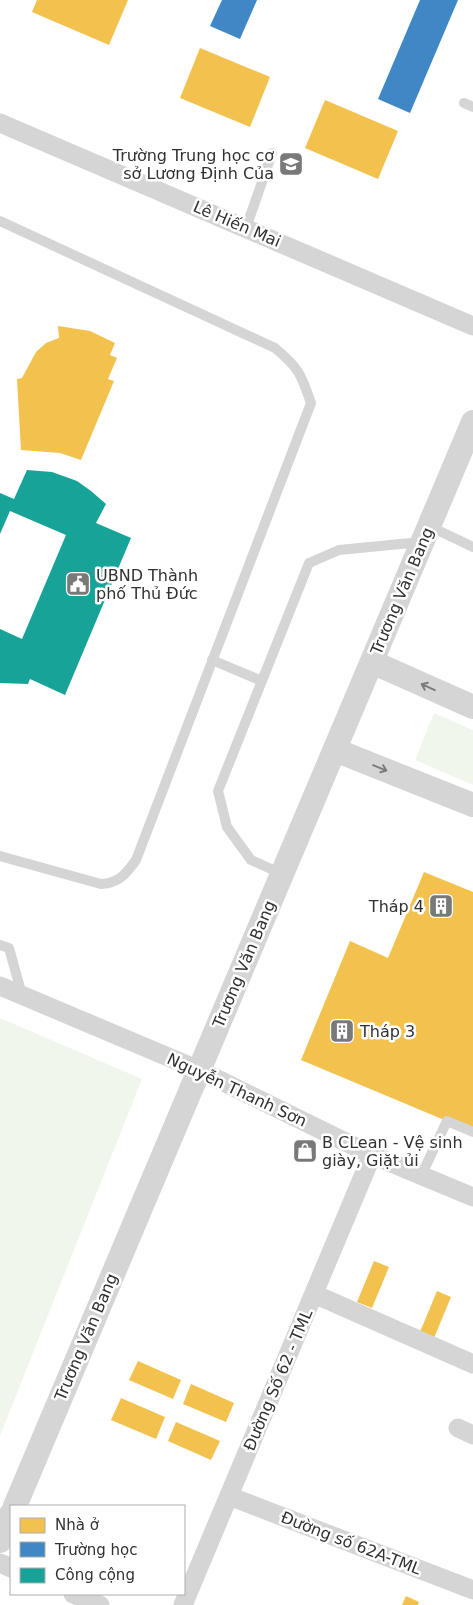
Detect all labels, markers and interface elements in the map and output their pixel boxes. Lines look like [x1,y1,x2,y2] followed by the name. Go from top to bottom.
[112,146,274,183] place label: Trường Trung học cơ sở Lương Định Của
[278,151,304,177] school or university icon: Trường Trung học cơ sở Lương Định Của
[190,197,284,251] street label: Lê Hiến Mai
[366,525,437,658] street label: Trương Văn Bang
[96,566,198,603] place label: UBND Thành phố Thủ Đức
[65,571,91,597] public building icon: UBND Thành phố Thủ Đức
[421,681,436,691] one-way arrow
[372,764,387,773] one-way arrow
[428,893,454,919] building icon: Tháp 4
[368,897,424,916] place label: Tháp 4
[208,898,279,1031] street label: Trương Văn Bang
[329,1018,355,1044] building icon: Tháp 3
[359,1022,415,1041] place label: Tháp 3
[164,1049,310,1131] street label: Nguyễn Thanh Sơn
[322,1133,463,1170] place label: B CLean - Vệ sinh giày, Giặt ủi
[292,1138,318,1164] shop icon: B CLean - Vệ sinh giày, Giặt ủi
[50,1271,121,1404] street label: Trương Văn Bang
[240,1306,316,1453] street label: Đường Số 62 - TML
[10,1505,185,1595] legend
[278,1507,424,1579] street label: Đường số 62A-TML
[55,1516,100,1534] text: Nhà ở
[54,1541,138,1559] text: Trường học
[55,1566,135,1584] text: Công cộng

